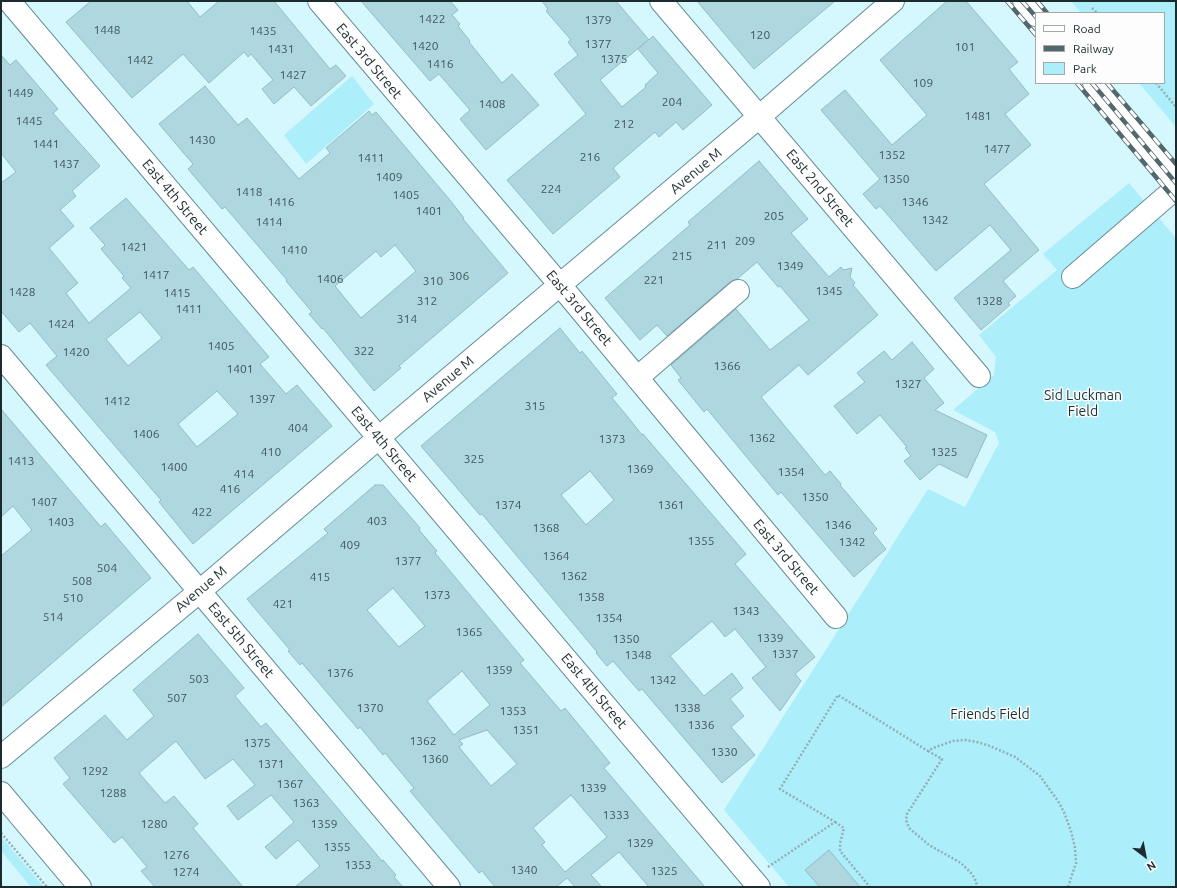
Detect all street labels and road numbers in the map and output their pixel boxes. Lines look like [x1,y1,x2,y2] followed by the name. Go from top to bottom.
[333,20,405,102] street label: East 3rd Street
[667,144,725,198] street label: Avenue M
[783,146,857,230] street label: East 2nd Street
[139,156,211,238] street label: East 4th Street
[543,267,615,349] street label: East 3rd Street
[419,352,477,406] street label: Avenue M
[348,403,420,485] street label: East 4th Street
[750,516,822,598] street label: East 3rd Street
[172,562,230,616] street label: Avenue M
[205,599,277,681] street label: East 5th Street
[558,650,630,732] street label: East 4th Street

